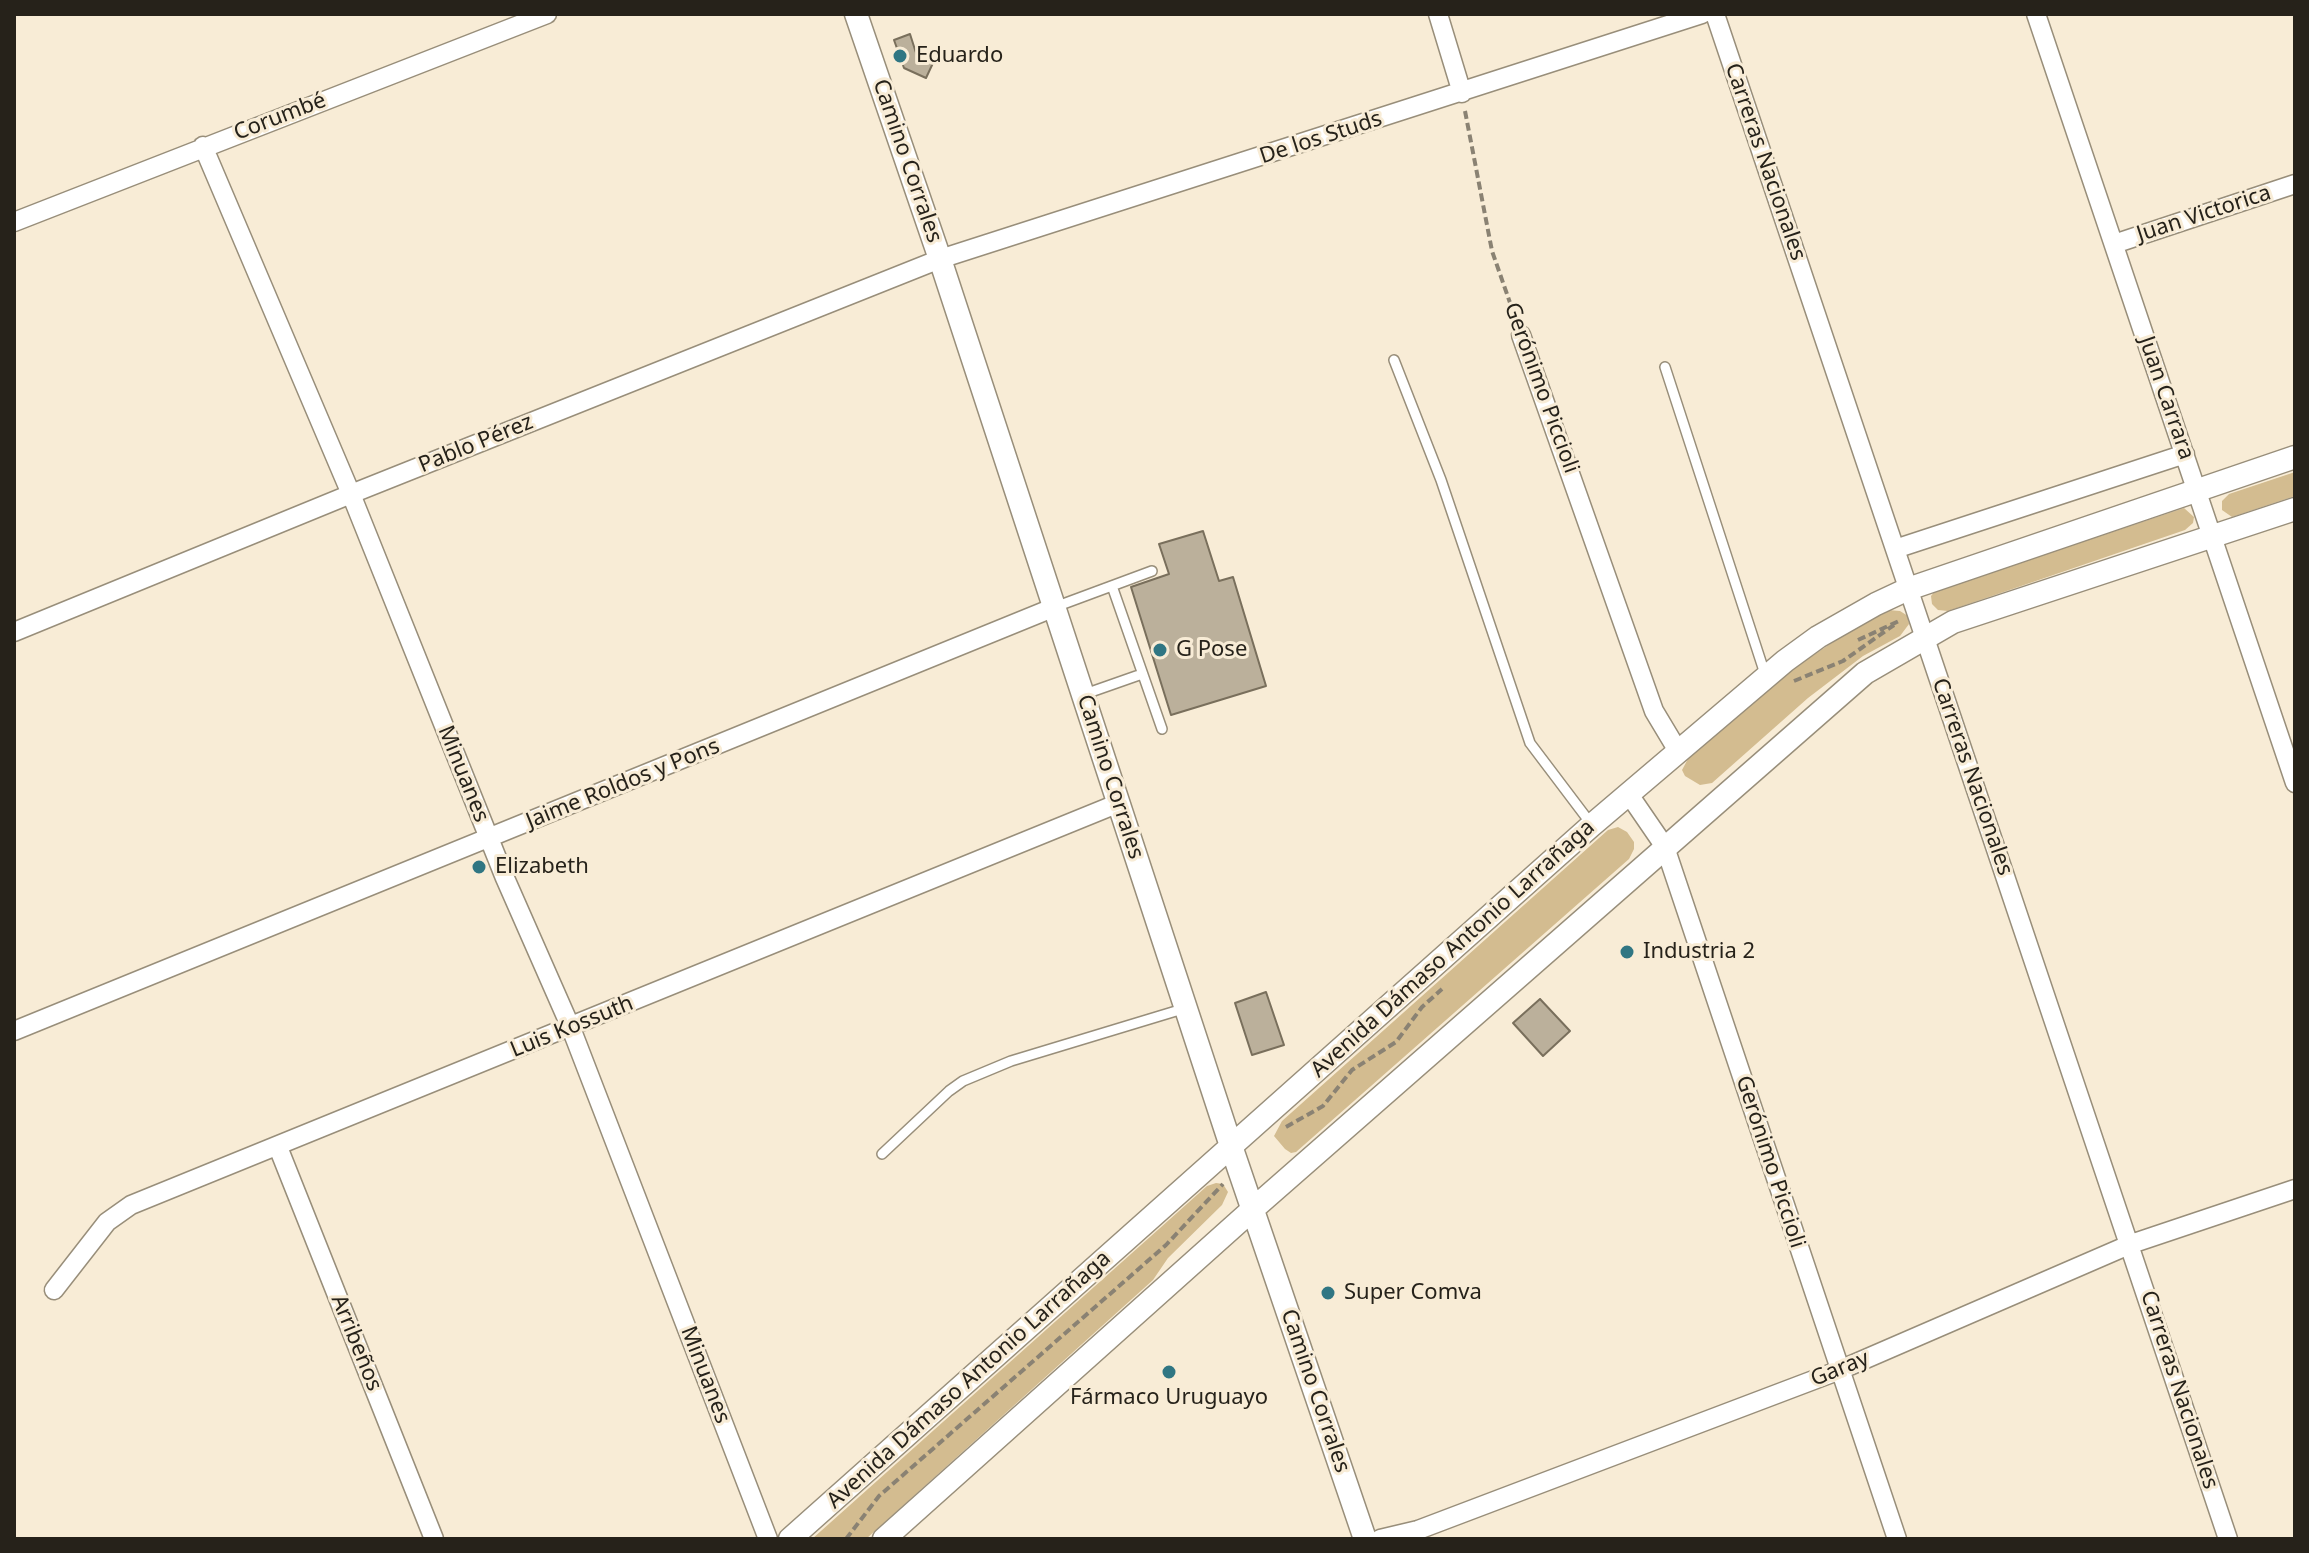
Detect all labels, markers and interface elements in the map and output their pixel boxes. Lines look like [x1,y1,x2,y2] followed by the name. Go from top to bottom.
[916,43,1003,69] place label: Eduardo
[891,47,909,65] marker: Eduardo
[1719,60,1811,264] street label: Carreras Nacionales
[867,76,947,246] street label: Camino Corrales
[230,87,330,147] street label: Corumbé
[1256,106,1386,170] street label: De los Studs
[2134,180,2274,248] street label: Juan Victorica
[1498,299,1584,477] street label: Gerónimo Piccioli
[2133,333,2199,463] street label: Juan Carrara
[415,409,537,479] street label: Pablo Pérez
[1176,637,1247,663] place label: G Pose
[1151,641,1169,659] marker: G Pose
[1926,675,2018,879] street label: Carreras Nacionales
[1071,692,1149,862] street label: Camino Corrales
[432,722,494,826] street label: Minuanes
[522,733,724,835] street label: Jaime Roldos y Pons
[1306,815,1600,1083] street label: Avenida Dámaso Antonio Larrañaga
[495,854,589,880] place label: Elizabeth
[470,858,488,876] marker: Elizabeth
[1643,939,1755,965] place label: Industria 2
[1618,943,1636,961] marker: Industria 2
[507,990,637,1064] street label: Luis Kossuth
[1730,1072,1810,1252] street label: Gerónimo Piccioli
[822,1246,1116,1514] street label: Avenida Dámaso Antonio Larrañaga
[1344,1280,1482,1306] place label: Super Comva
[1319,1284,1337,1302] marker: Super Comva
[2134,1288,2224,1492] street label: Carreras Nacionales
[325,1291,387,1395] street label: Arribeños
[1275,1306,1355,1476] street label: Camino Corrales
[674,1323,736,1427] street label: Minuanes
[1807,1345,1873,1393] street label: Garay
[1160,1363,1178,1381] marker: Fármaco Uruguayo
[1070,1385,1268,1411] place label: Fármaco Uruguayo

